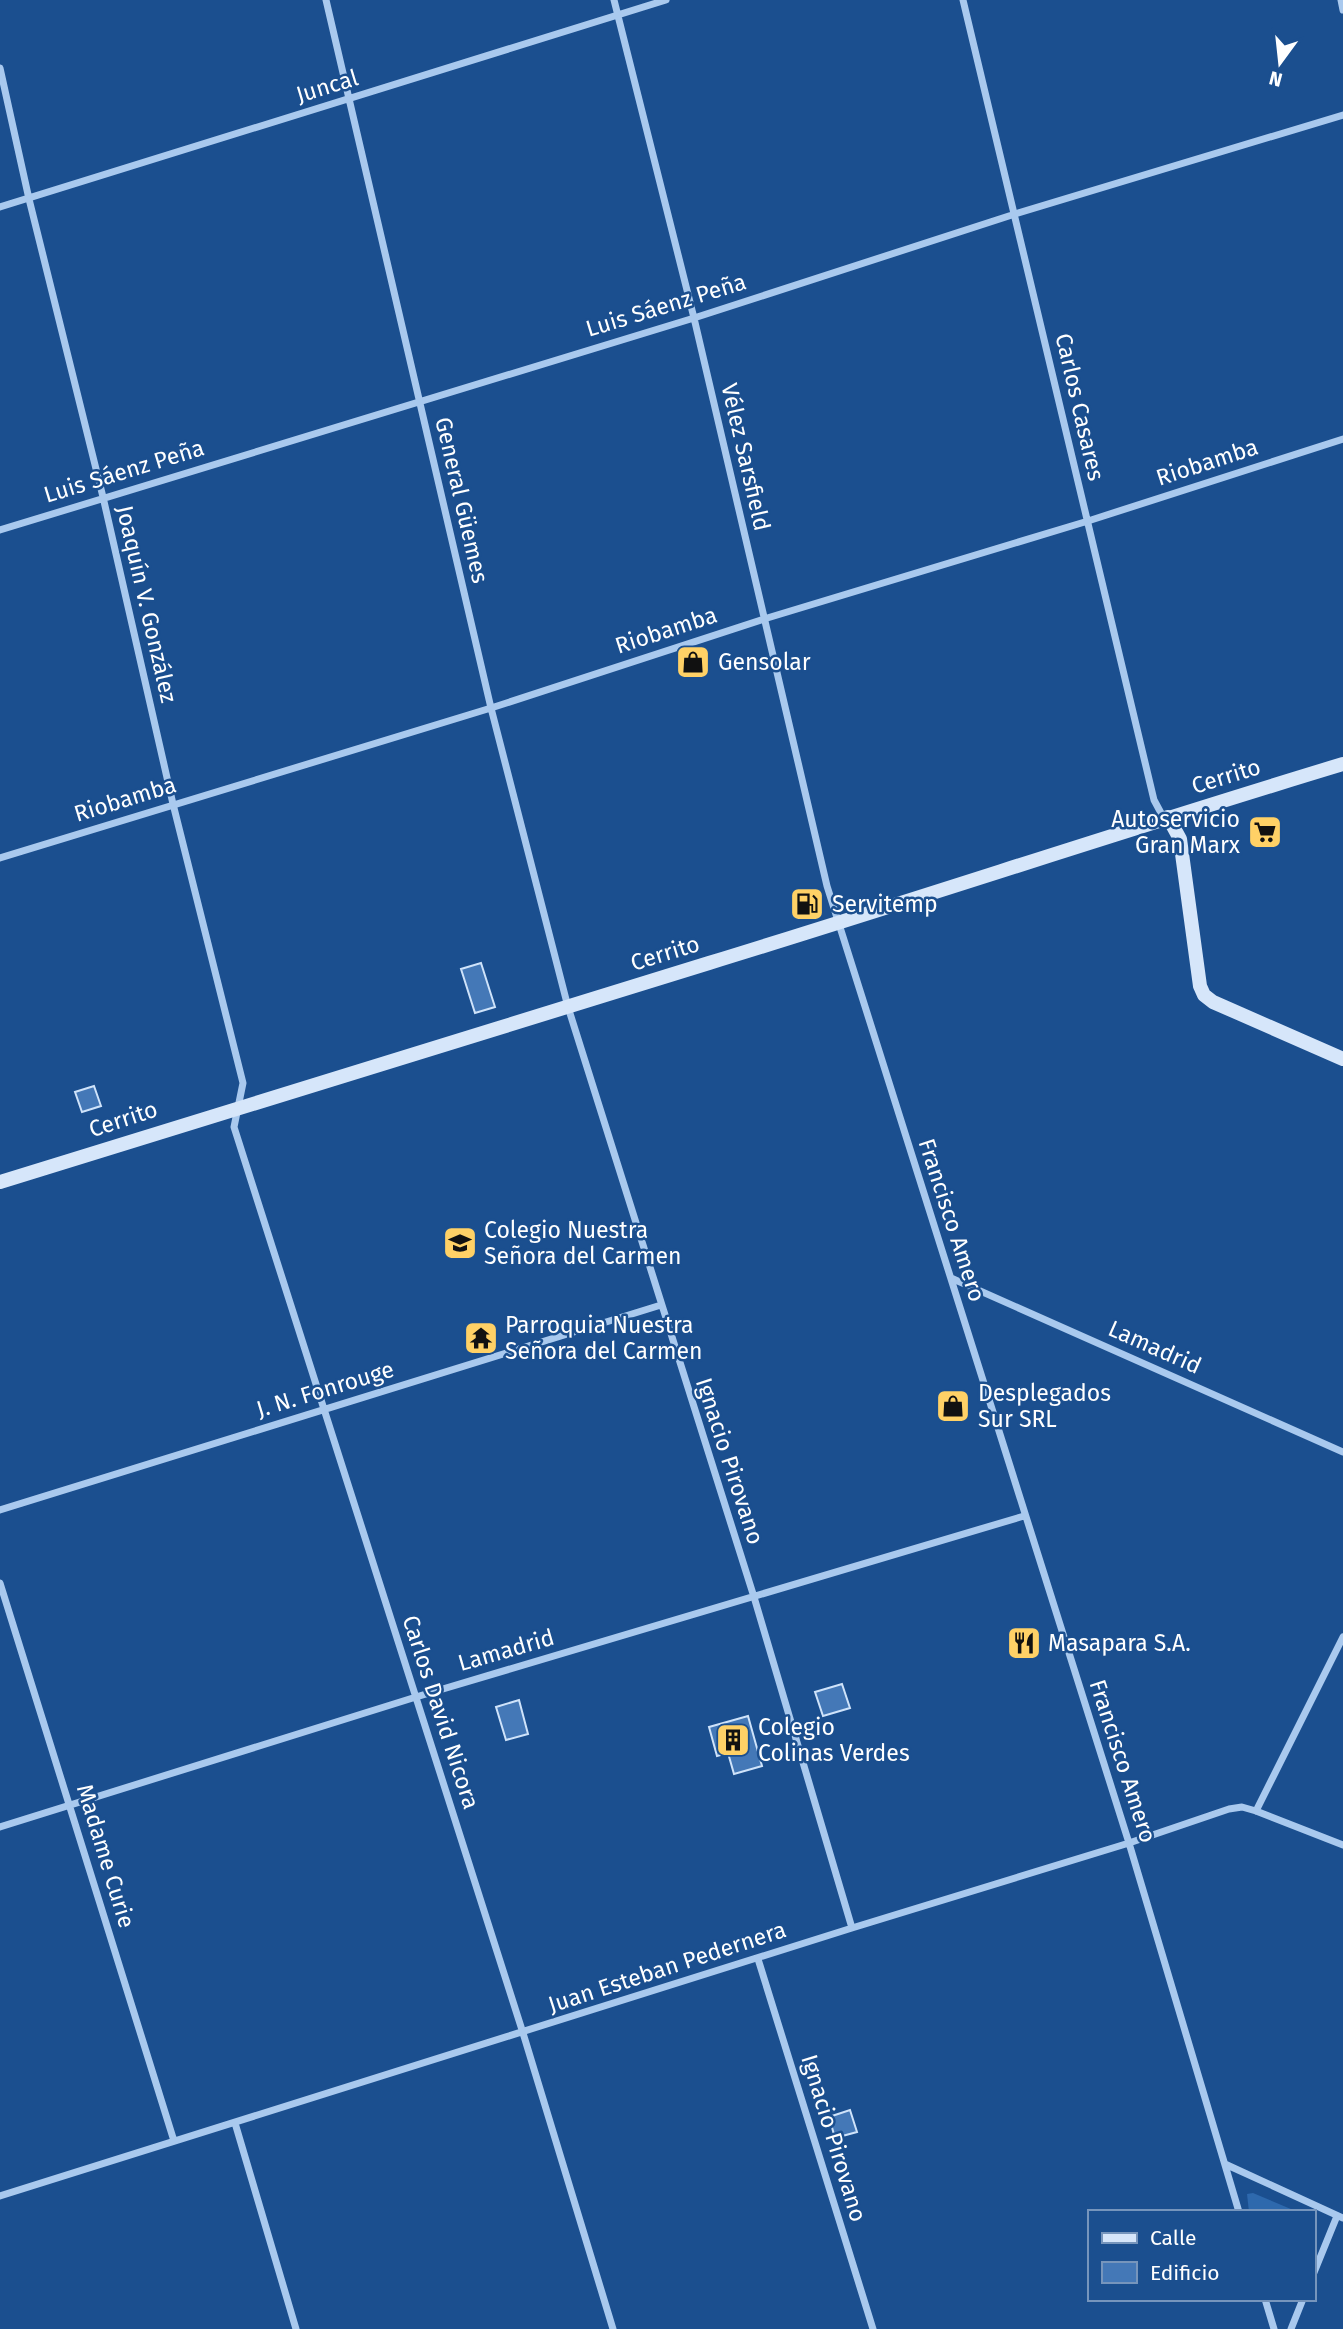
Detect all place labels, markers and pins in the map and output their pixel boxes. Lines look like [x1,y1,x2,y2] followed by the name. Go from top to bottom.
[674,643,712,681] shop icon: Gensolar
[718,648,811,676] place label: Gensolar
[1111,805,1241,859] place label: Autoservicio Gran Marx
[1246,813,1284,851] supermarket icon: Autoservicio Gran Marx
[788,885,826,923] fuel station icon: Servitemp
[832,890,938,918] place label: Servitemp
[484,1216,682,1270] place label: Colegio Nuestra Señora del Carmen
[441,1224,479,1262] school or university icon: Colegio Nuestra Señora del Carmen
[505,1311,703,1365] place label: Parroquia Nuestra Señora del Carmen
[462,1319,500,1357] temple icon: Parroquia Nuestra Señora del Carmen
[978,1379,1111,1433] place label: Desplegados Sur SRL
[934,1387,972,1425] shop icon: Desplegados Sur SRL
[1005,1624,1043,1662] restaurant icon: Masapara S.A.
[1048,1629,1191,1657] place label: Masapara S.A.
[758,1713,910,1767] place label: Colegio Colinas Verdes
[714,1721,752,1759] building icon: Colegio Colinas Verdes

